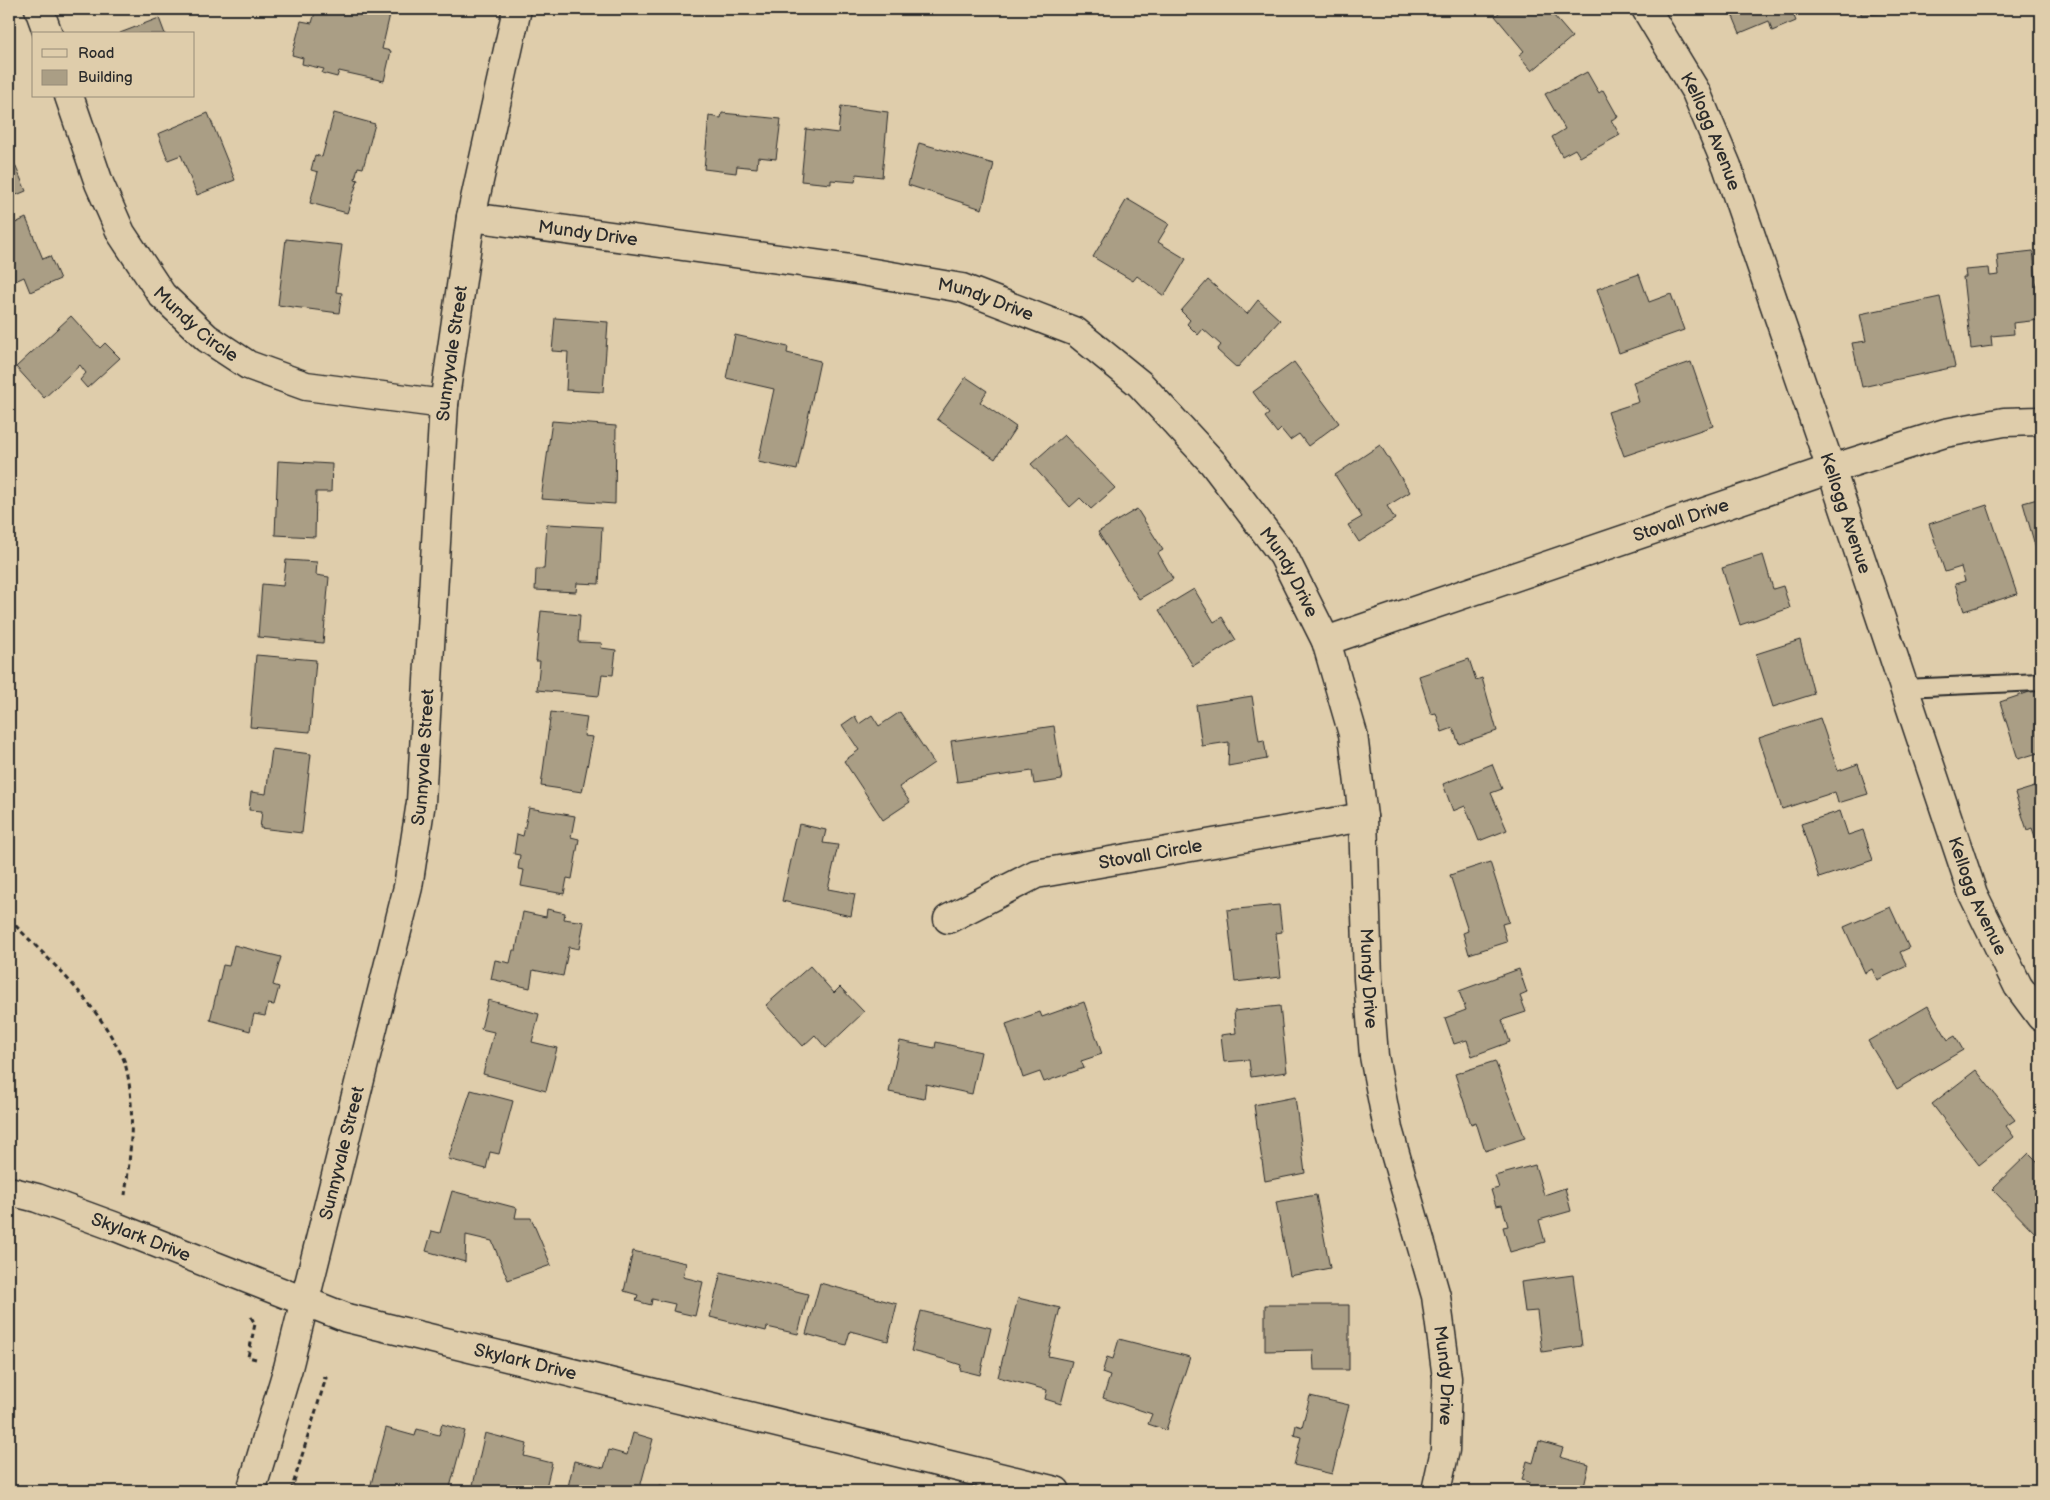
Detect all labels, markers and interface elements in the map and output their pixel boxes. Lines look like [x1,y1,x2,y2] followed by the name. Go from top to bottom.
[32,32,195,98] legend
[78,44,114,63] text: Road
[78,68,133,87] text: Building
[1676,69,1745,193] street label: Kellogg Avenue
[537,216,639,250] street label: Mundy Drive
[936,274,1037,325] street label: Mundy Drive
[149,282,243,366] street label: Mundy Circle
[433,284,472,422] street label: Sunnyvale Street
[1816,450,1876,577] street label: Kellogg Avenue
[1630,494,1732,546] street label: Stovall Drive
[1255,523,1323,621] street label: Mundy Drive
[407,688,438,827] street label: Sunnyvale Street
[1944,834,2012,959] street label: Kellogg Avenue
[1097,835,1204,873] street label: Stovall Circle
[1356,928,1382,1029] street label: Mundy Drive
[315,1084,368,1222] street label: Sunnyvale Street
[88,1208,194,1266] street label: Skylark Drive
[1430,1324,1458,1426] street label: Mundy Drive
[472,1339,579,1384] street label: Skylark Drive

